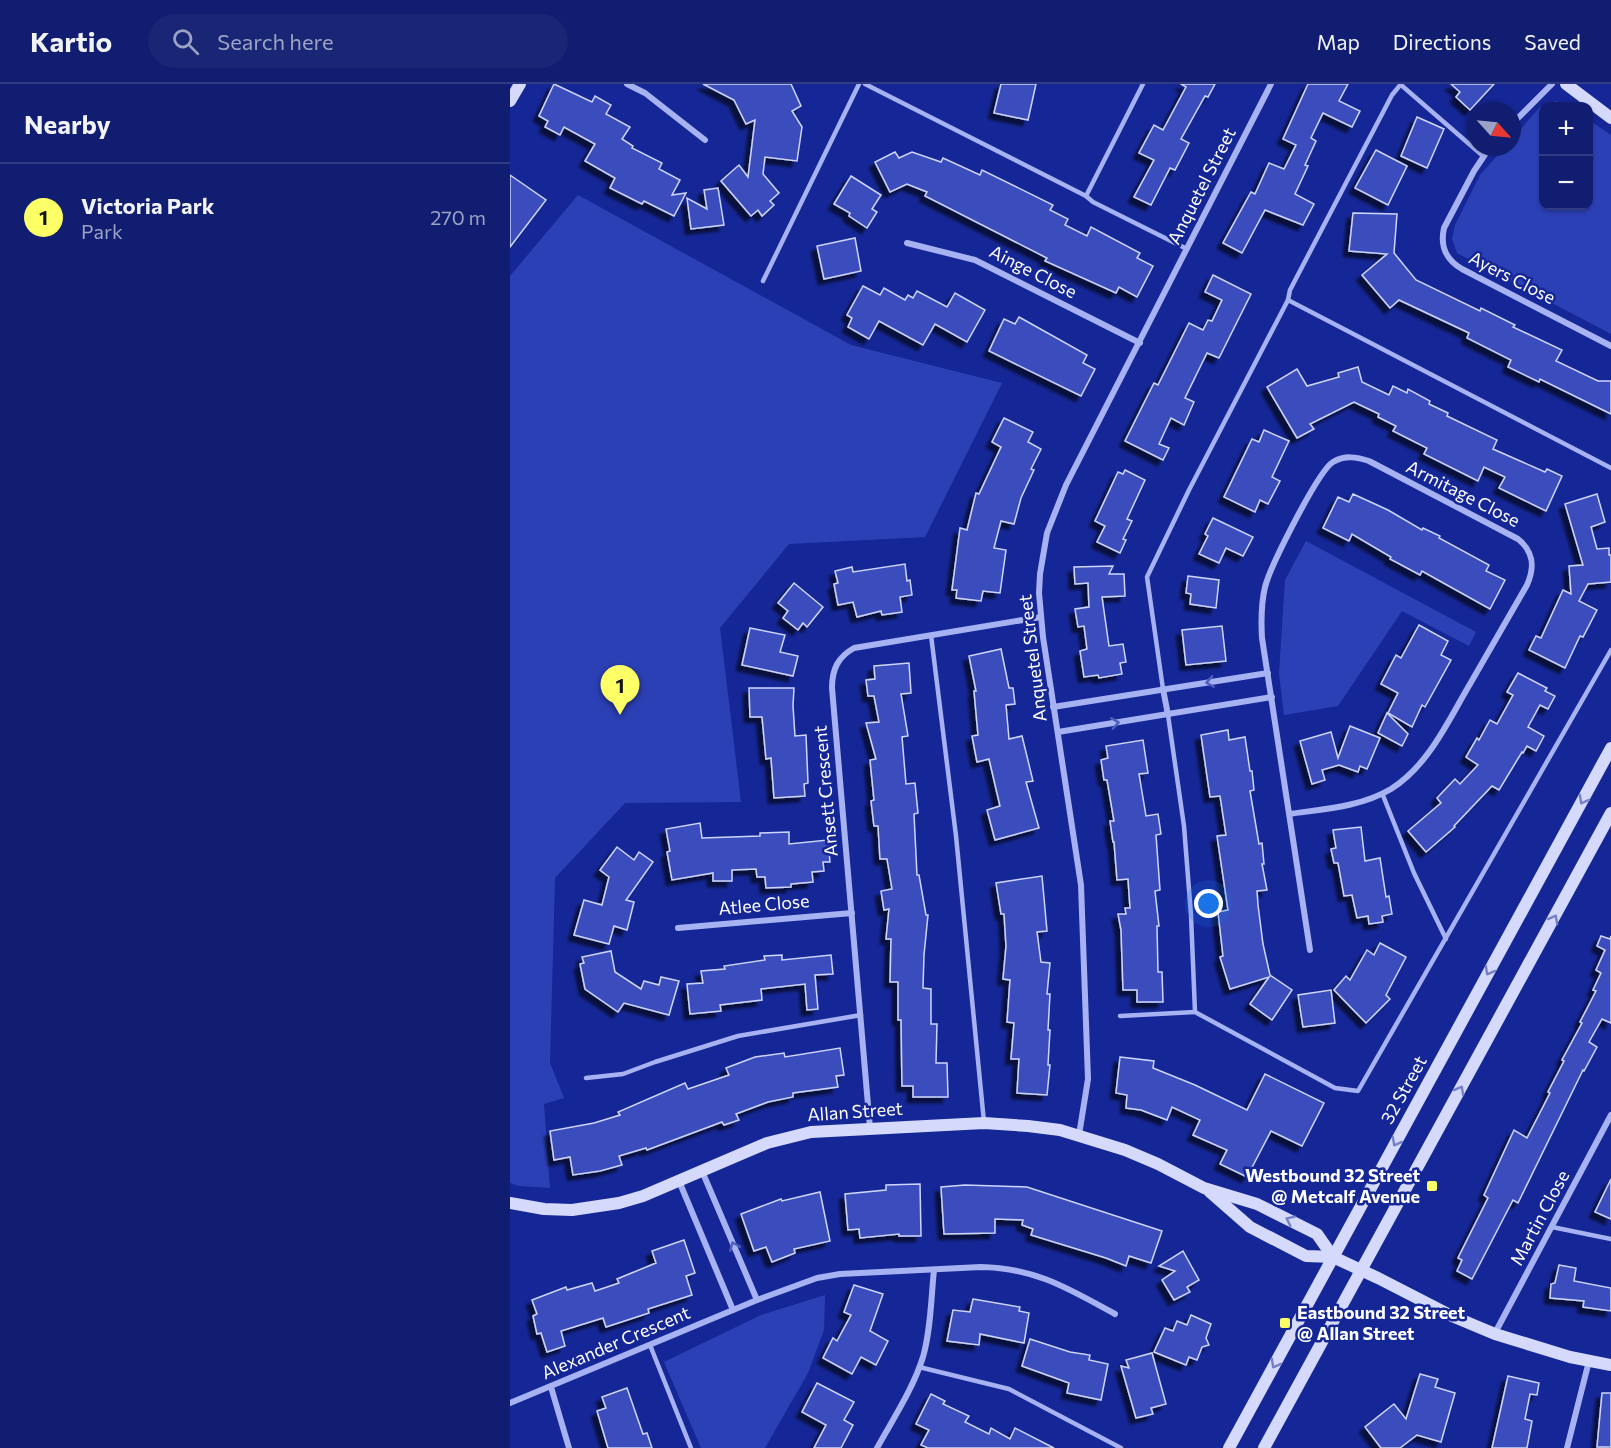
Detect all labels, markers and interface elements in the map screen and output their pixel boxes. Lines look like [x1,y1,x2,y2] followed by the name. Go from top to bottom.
[148,14,568,68] search box
[30,24,112,58] text: Kartio
[169,25,202,58] icon: search
[217,28,334,55] text: Search here
[1317,29,1360,54] text: Map
[1393,29,1491,54] text: Directions
[1524,29,1581,54] text: Saved
[1467,102,1521,156] north arrow
[1539,102,1593,210] map controls
[1539,102,1593,156] button: +
[24,108,111,139] text: Nearby
[1162,123,1240,248] street label: Anquetel Street
[1539,156,1593,210] button: −
[81,192,214,219] text: Victoria Park
[39,205,48,229] text: 1
[430,205,486,229] text: 270 m
[81,219,123,243] text: Park
[986,240,1081,302] street label: Ainge Close
[1466,246,1559,308] street label: Ayers Close
[1403,455,1524,531] street label: Armitage Close
[1013,593,1051,723] street label: Anquetel Street
[600,666,640,715] pin: 1
[1205,676,1214,688] one-way arrow
[1111,718,1120,730] one-way arrow
[808,725,842,858] street label: Ansett Crescent
[1579,793,1590,804] one-way arrow
[717,889,810,919] street label: Atlee Close
[1194,889,1223,918] your location
[1547,915,1558,925] one-way arrow
[1485,965,1496,975] one-way arrow
[1375,1052,1431,1127] street label: 32 Street
[1453,1086,1464,1096] one-way arrow
[806,1097,903,1125] street label: Allan Street
[1392,1136,1403,1146] one-way arrow
[1245,1164,1420,1207] place label: Westbound 32 Street @ Metcalf Avenue
[1505,1166,1573,1269] street label: Martin Close
[1425,1179,1439,1193] marker: Westbound 32 Street @ Metcalf Avenue
[1285,1216,1296,1228] one-way arrow
[729,1242,741,1253] one-way arrow
[538,1301,693,1383] street label: Alexander Crescent
[1297,1301,1466,1344] place label: Eastbound 32 Street @ Allan Street
[1278,1316,1292,1330] marker: Eastbound 32 Street @ Allan Street
[1271,1358,1282,1368] one-way arrow

